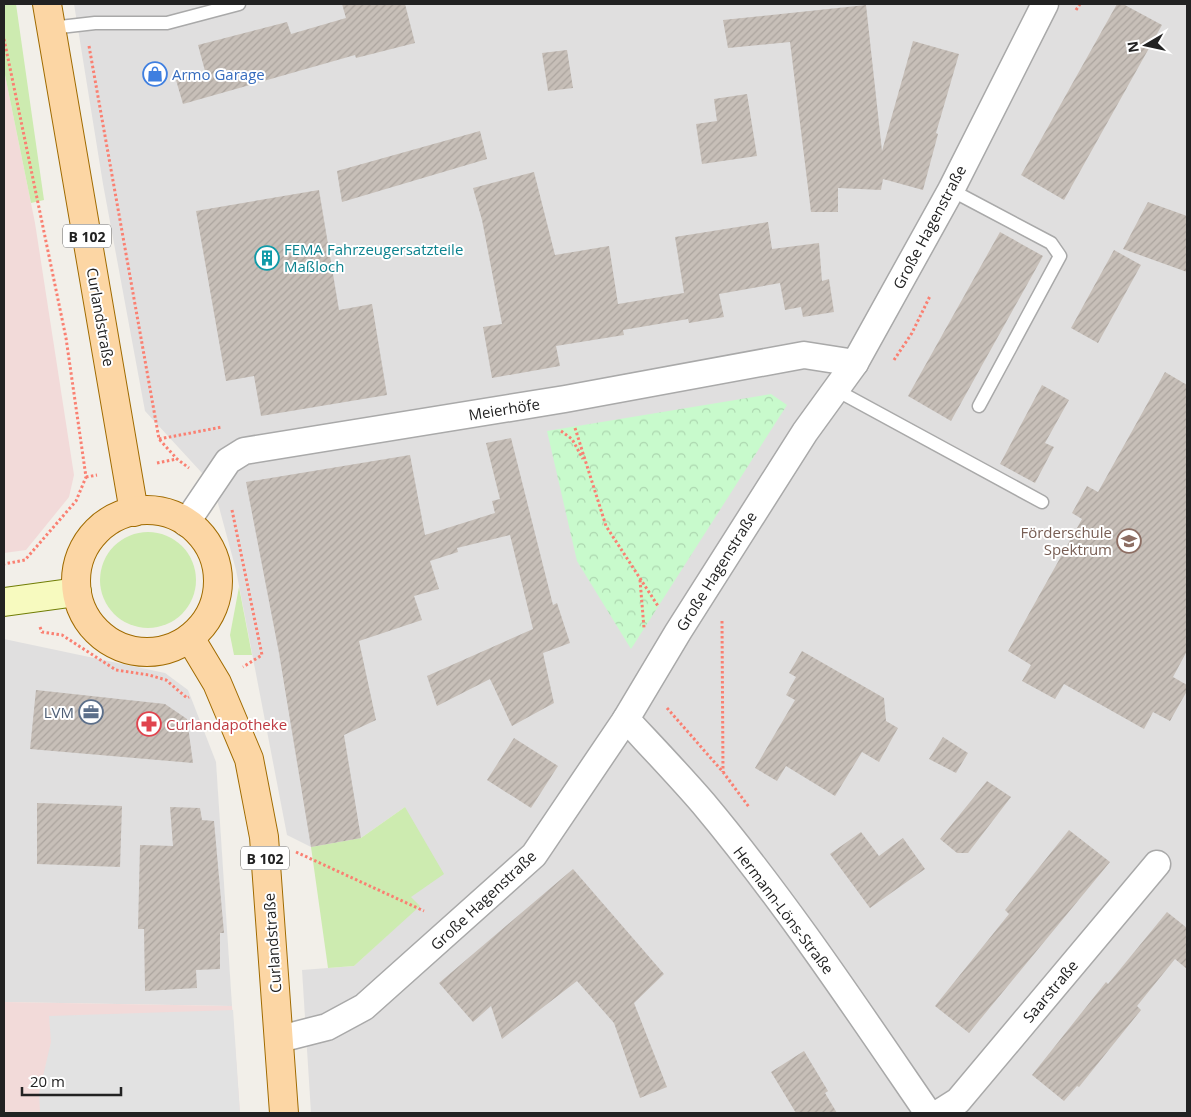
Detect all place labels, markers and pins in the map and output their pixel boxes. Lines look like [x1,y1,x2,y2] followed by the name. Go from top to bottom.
[142,61,168,87] shop icon: Armo Garage
[172,64,265,84] place label: Armo Garage
[284,239,463,276] place label: FEMA Fahrzeugersatzteile Maßloch
[254,245,280,271] building icon: FEMA Fahrzeugersatzteile Maßloch
[1020,522,1112,559] place label: Förderschule Spektrum
[1116,528,1142,554] school or university icon: Förderschule Spektrum
[78,699,104,725] office icon: LVM
[44,702,74,722] place label: LVM
[136,711,162,737] pharmacy icon: Curlandapotheke
[166,714,287,734] place label: Curlandapotheke

